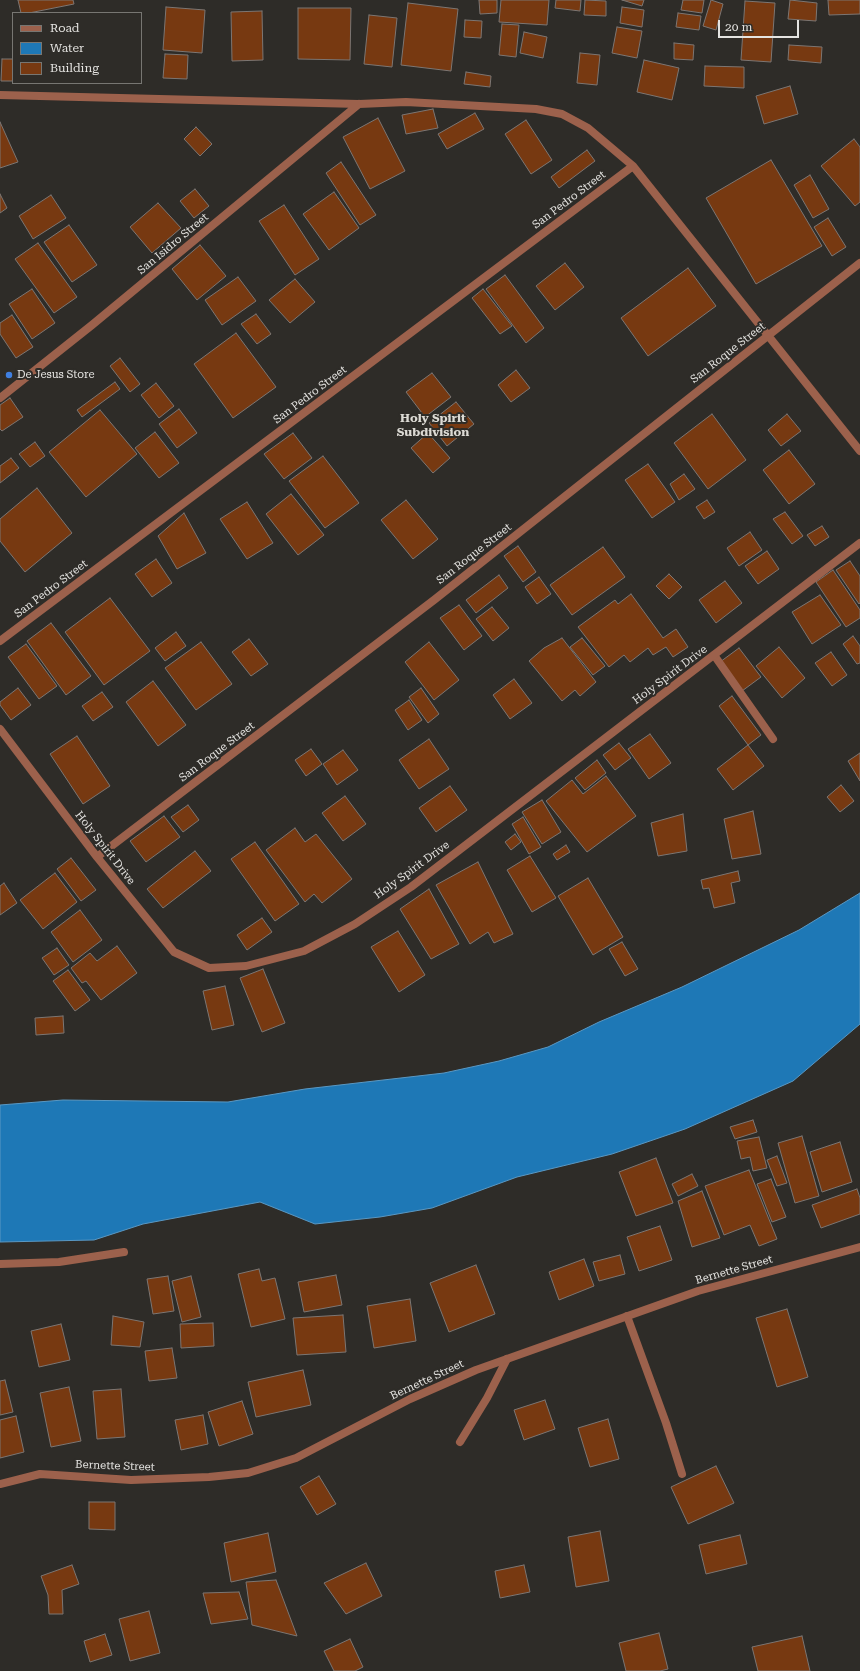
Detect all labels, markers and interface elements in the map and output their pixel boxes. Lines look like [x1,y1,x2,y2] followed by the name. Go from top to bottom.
[12,12,142,84] legend
[720,12,801,38] scale bar
[725,20,752,34] text: 20 m
[50,21,79,35] text: Road
[50,41,84,55] text: Water
[50,61,99,75] text: Building
[530,168,608,232] street label: San Pedro Street
[135,211,211,277] street label: San Isidro Street
[688,320,768,386] street label: San Roque Street
[271,363,349,427] street label: San Pedro Street
[17,368,95,382] place label: De Jesus Store
[4,370,14,380] marker: De Jesus Store
[397,411,469,439] district label: Holy Spirit Subdivision
[434,521,514,587] street label: San Roque Street
[12,557,90,621] street label: San Pedro Street
[630,643,710,707] street label: Holy Spirit Drive
[177,719,257,785] street label: San Roque Street
[72,809,138,887] street label: Holy Spirit Drive
[372,838,452,902] street label: Holy Spirit Drive
[694,1253,774,1287] street label: Bernette Street
[388,1357,466,1403] street label: Bernette Street
[75,1458,155,1474] street label: Bernette Street

